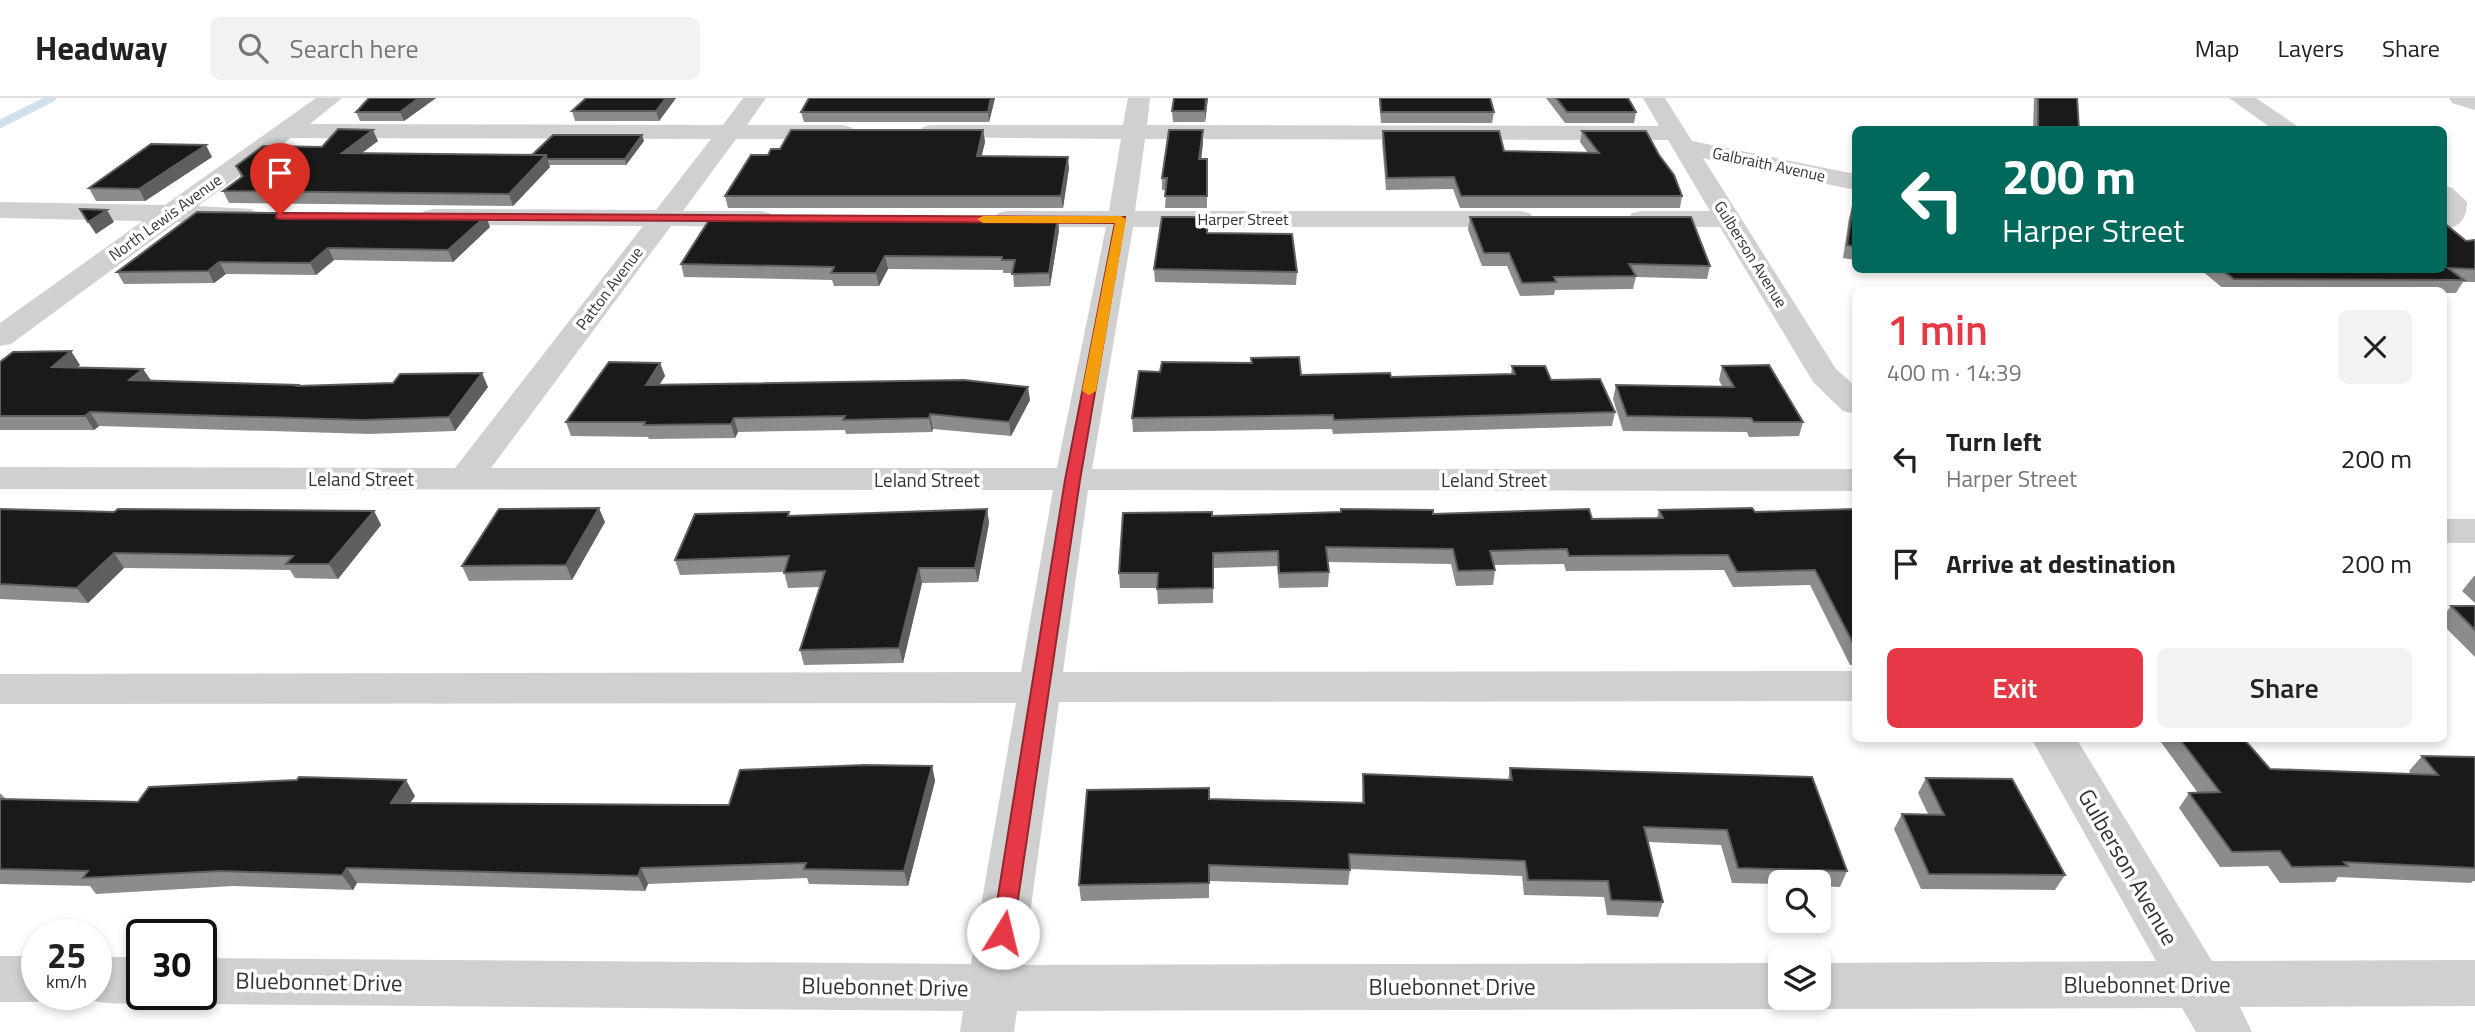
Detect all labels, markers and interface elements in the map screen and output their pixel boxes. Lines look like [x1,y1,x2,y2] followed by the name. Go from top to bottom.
[210,17,700,80] search box
[35,23,168,73] text: Headway
[234,29,272,67] icon: search
[290,29,419,68] text: Search here
[2195,30,2240,66] text: Map
[2278,30,2344,66] text: Layers
[2382,30,2440,66] text: Share
[2002,138,2136,213] text: 200 m
[1710,140,1828,188] street label: Galbraith Avenue
[250,143,310,215] pin
[261,154,299,192] icon: arrive
[1887,154,1978,245] icon: left
[103,168,227,266] street label: North Lewis Avenue
[1708,196,1794,312] street label: Gulberson Avenue
[2002,206,2184,254] text: Harper Street
[1197,207,1289,231] street label: Harper Street
[570,241,648,335] street label: Patton Avenue
[1887,297,1988,361] text: 1 min
[2338,310,2412,384] button: close
[1887,355,2022,390] text: 400 m · 14:39
[1946,422,2041,461] text: Turn left
[2341,439,2412,478] text: 200 m
[1887,440,1925,478] icon: left
[1946,461,2077,496] text: Harper Street
[308,464,414,493] street label: Leland Street
[874,465,980,494] street label: Leland Street
[1441,465,1547,494] street label: Leland Street
[1946,544,2176,583] text: Arrive at destination
[2341,544,2412,583] text: 200 m
[1887,545,1925,583] icon: arrive
[1887,648,2143,728] button: Exit
[2157,648,2412,728] button: Share
[2069,782,2187,952] street label: Gulberson Avenue
[1768,870,1831,1010] map controls
[1768,870,1831,933] button: search
[966,896,1040,970] position arrow
[126,919,217,1010] speed limit sign: 30
[47,928,86,982] text: 25
[1768,947,1831,1010] button: layers
[235,963,403,1000] street label: Bluebonnet Drive
[2063,967,2231,1002] street label: Bluebonnet Drive
[46,968,87,995] text: km/h
[801,968,969,1005] street label: Bluebonnet Drive
[1368,969,1536,1004] street label: Bluebonnet Drive

